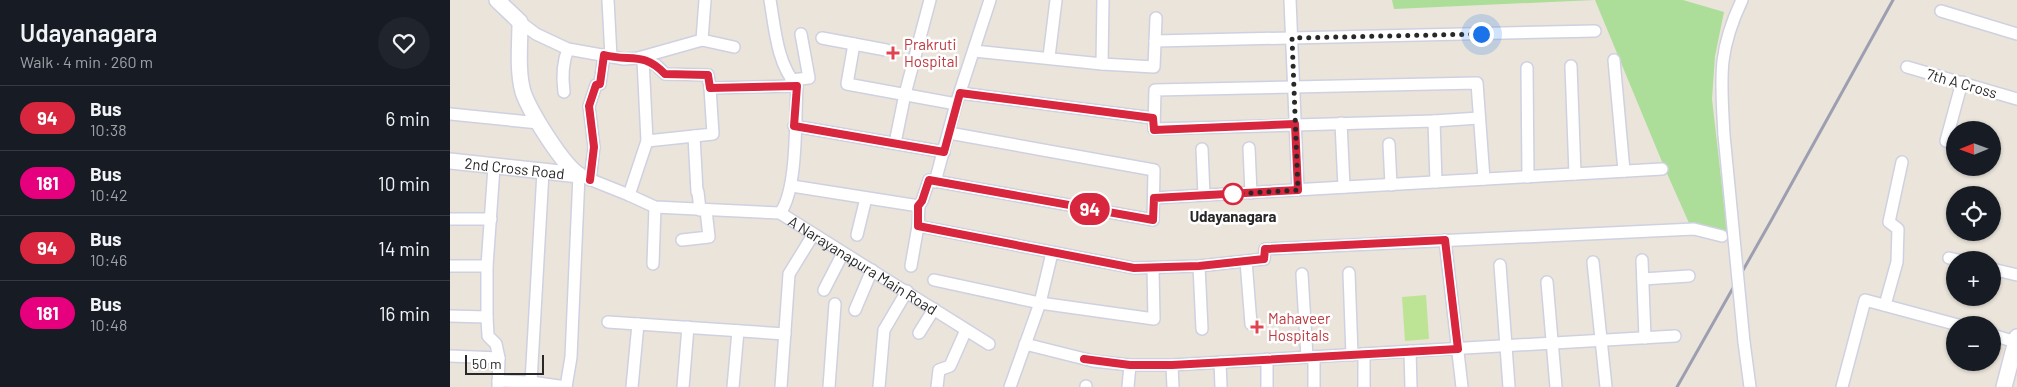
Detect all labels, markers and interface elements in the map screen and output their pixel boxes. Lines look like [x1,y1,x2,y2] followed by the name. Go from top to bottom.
[378,17,430,69] button: heart
[20,18,157,47] text: Udayanagara
[1469,22,1494,47] your location
[904,35,958,70] place label: Prakruti Hospital
[886,46,900,60] marker: Prakruti Hospital
[20,52,153,71] text: Walk · 4 min · 260 m
[1925,64,1999,102] street label: 7th A Cross
[90,97,122,120] text: Bus
[37,107,58,129] text: 94
[386,107,430,130] text: 6 min
[90,120,127,139] text: 10:38
[1946,121,2001,176] north arrow
[1946,121,2001,371] map controls
[464,154,565,182] street label: 2nd Cross Road
[90,162,122,185] text: Bus
[36,172,59,194] text: 181
[378,172,430,195] text: 10 min
[1222,183,1244,205] marker: Udayanagara
[90,185,127,204] text: 10:42
[1946,186,2001,241] button: locate
[1068,193,1112,225] line badge: 94
[1080,198,1100,220] text: 94
[1190,207,1276,225] place label: Udayanagara
[785,212,941,318] street label: A Narayanapura Main Road
[90,227,122,250] text: Bus
[37,237,58,259] text: 94
[378,237,430,260] text: 14 min
[90,250,127,269] text: 10:46
[1946,251,2001,306] button: +
[90,292,122,315] text: Bus
[36,302,59,324] text: 181
[379,302,430,325] text: 16 min
[1268,309,1331,344] place label: Mahaveer Hospitals
[90,315,127,334] text: 10:48
[1946,316,2001,371] button: −
[1250,320,1264,334] marker: Mahaveer Hospitals
[465,352,544,375] scale bar
[472,355,501,372] text: 50 m

